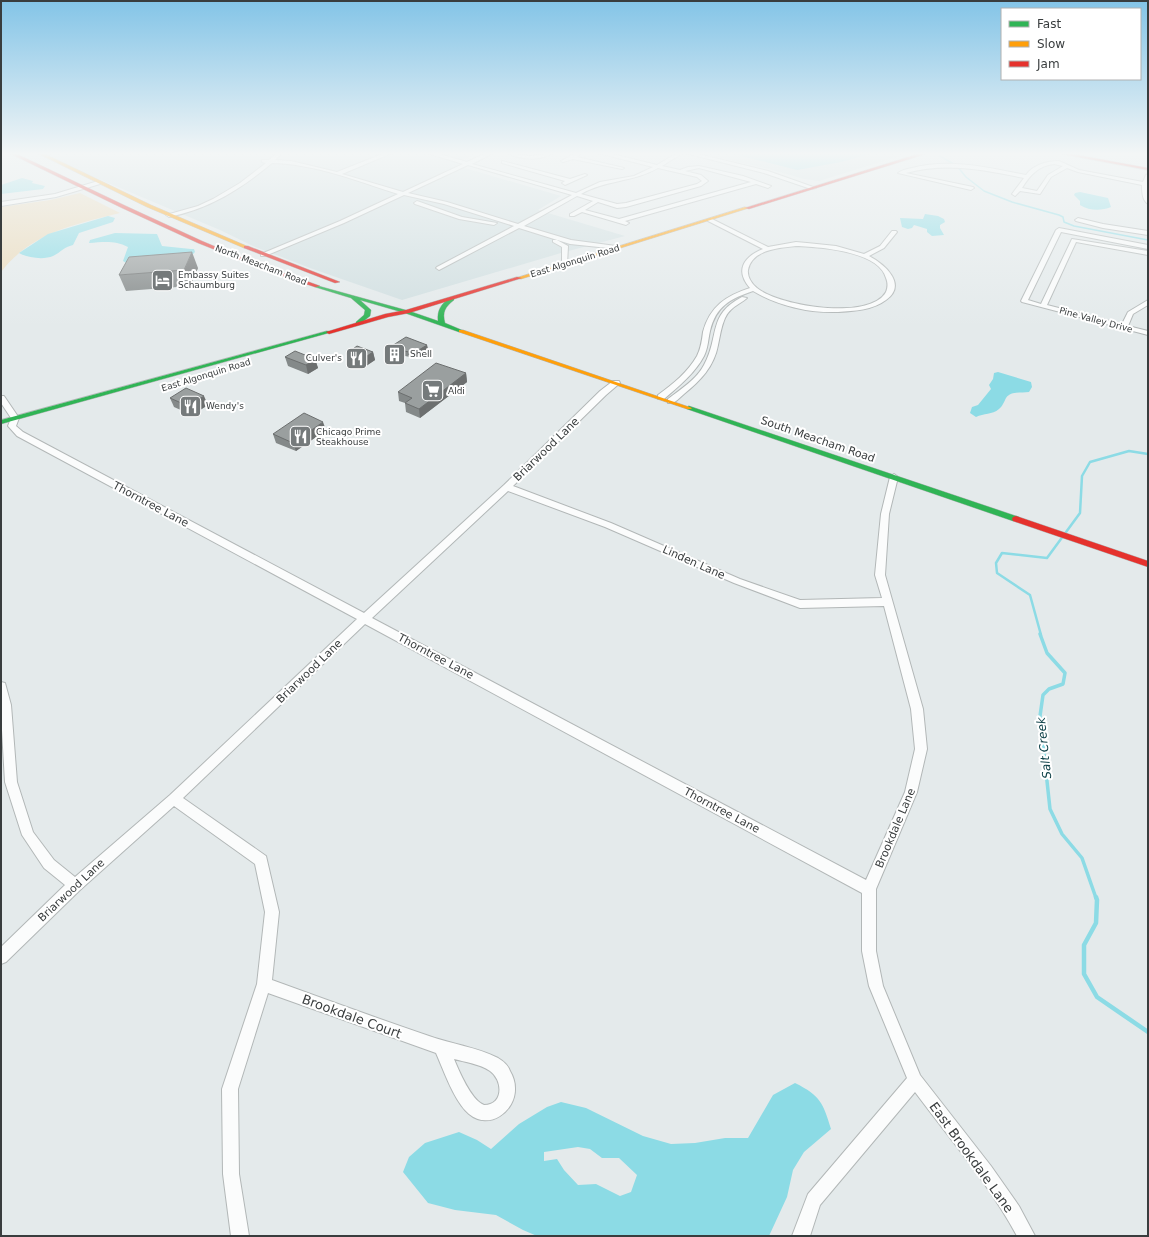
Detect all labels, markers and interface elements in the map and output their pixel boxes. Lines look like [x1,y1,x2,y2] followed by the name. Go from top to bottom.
[1001,8,1141,80] legend
[1037,17,1061,31] text: Fast
[1037,37,1065,51] text: Slow
[1036,57,1060,71] text: Jam
[214,243,308,287] street label: North Meacham Road
[529,243,621,279] street label: East Algonquin Road
[150,267,176,293] hotel icon: Embassy Suites Schaumburg
[178,270,249,290] place label: Embassy Suites Schaumburg
[1058,305,1134,335] street label: Pine Valley Drive
[382,341,408,367] building icon: Shell
[344,345,370,371] restaurant icon: Culver's
[410,349,432,359] place label: Shell
[306,353,342,363] place label: Culver's
[160,357,252,393] street label: East Algonquin Road
[420,378,446,404] supermarket icon: Aldi
[448,386,465,396] place label: Aldi
[178,393,204,419] restaurant icon: Wendy's
[206,401,244,411] place label: Wendy's
[759,414,877,465] street label: South Meacham Road
[511,415,582,484] street label: Briarwood Lane
[288,424,314,450] restaurant icon: Chicago Prime Steakhouse
[316,427,381,447] place label: Chicago Prime Steakhouse
[110,479,191,530] street label: Thorntree Lane
[661,543,727,582] street label: Linden Lane
[395,631,476,682] street label: Thorntree Lane
[274,637,345,706] street label: Briarwood Lane
[1034,715,1054,779] water label: Salt Creek
[681,785,762,836] street label: Thorntree Lane
[873,786,918,870] street label: Brookdale Lane
[35,856,107,924] street label: Briarwood Lane
[300,991,404,1041] street label: Brookdale Court
[926,1099,1017,1216] street label: East Brookdale Lane

